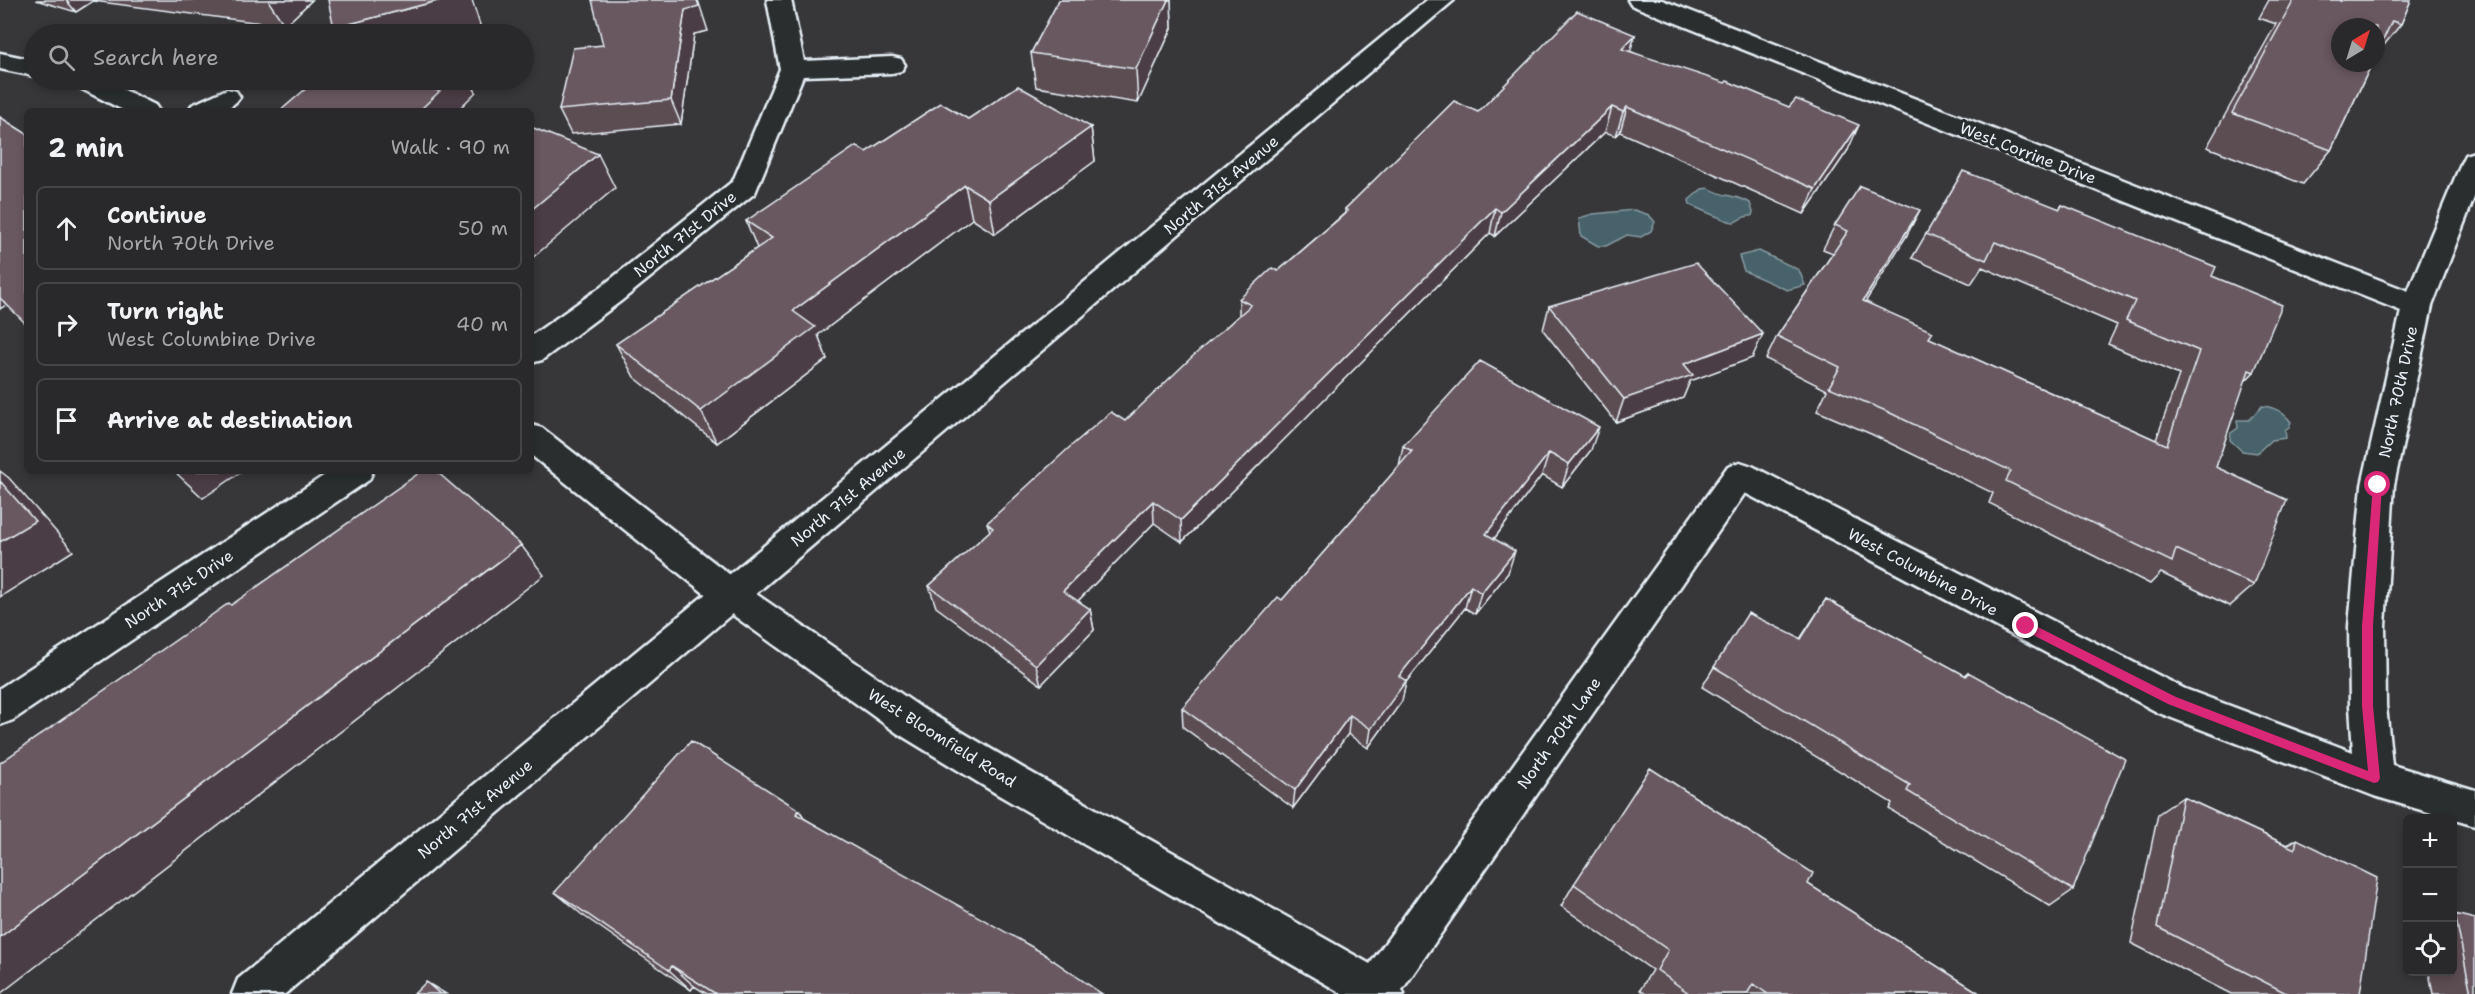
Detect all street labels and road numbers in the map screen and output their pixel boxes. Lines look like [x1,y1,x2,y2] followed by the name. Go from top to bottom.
[1957,117,2099,189] street label: West Corrine Drive
[1159,131,1283,239] street label: North 71st Avenue
[629,186,741,282] street label: North 71st Drive
[2374,324,2422,460] street label: North 70th Drive
[786,443,910,551] street label: North 71st Avenue
[1844,523,2002,621] street label: West Columbine Drive
[121,545,237,633] street label: North 71st Drive
[1512,673,1606,793] street label: North 70th Lane
[864,684,1020,792] street label: West Bloomfield Road
[413,755,537,863] street label: North 71st Avenue

